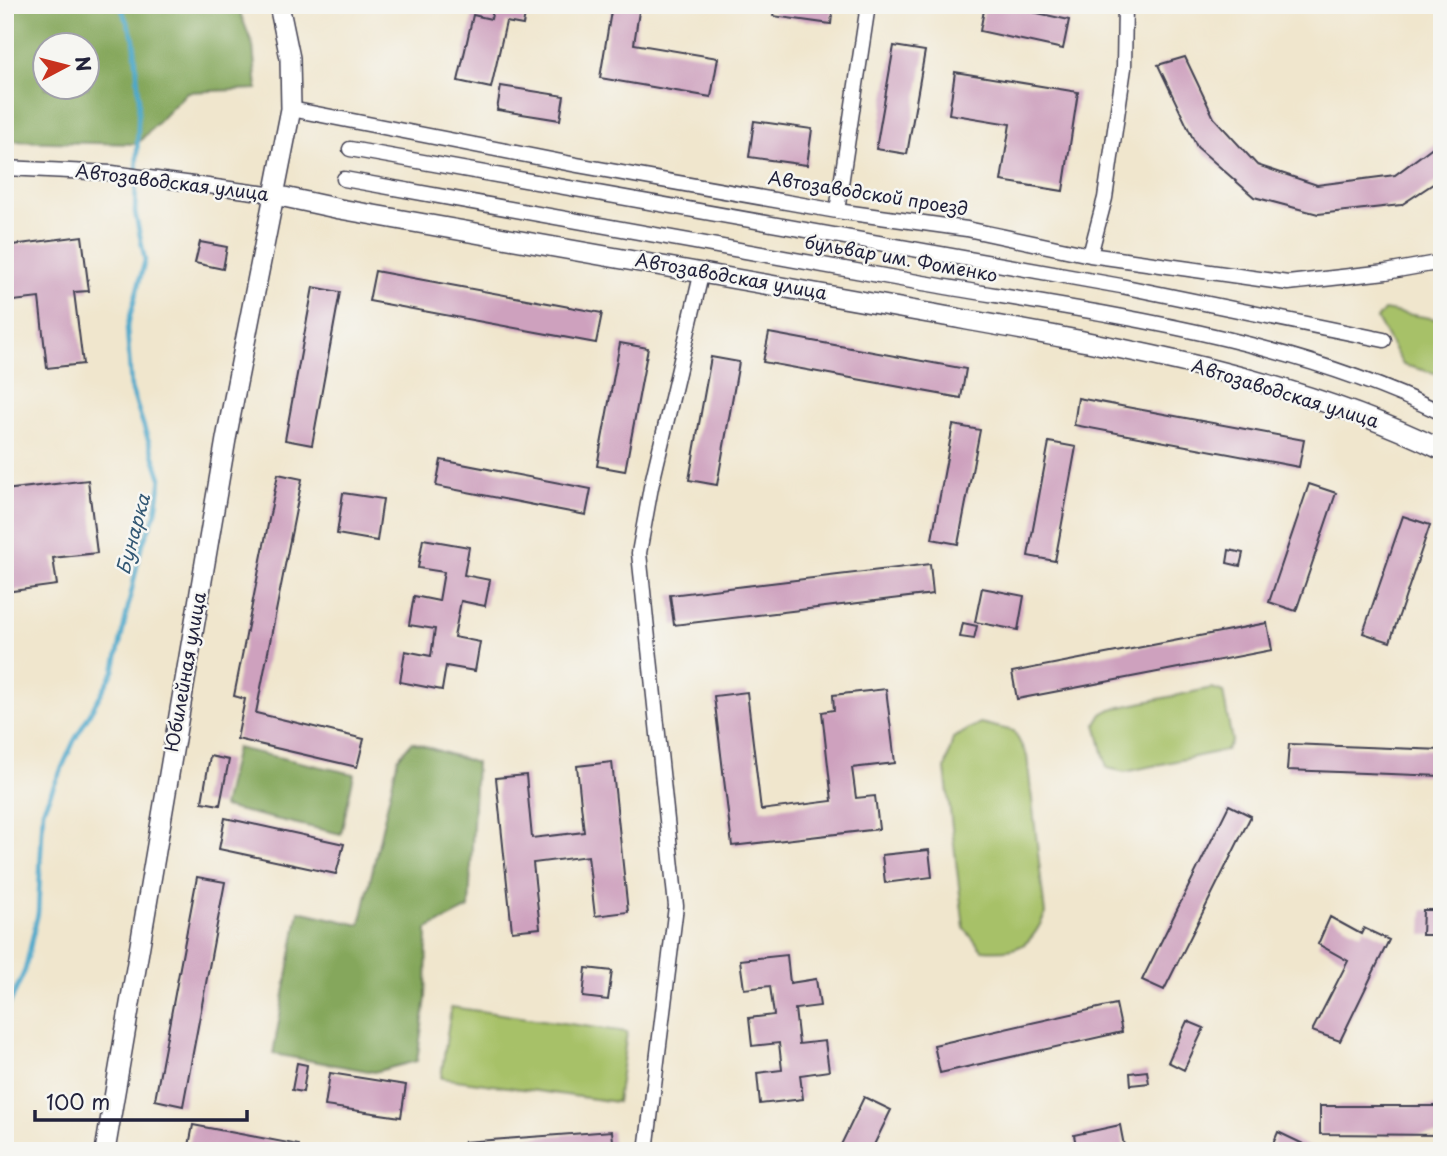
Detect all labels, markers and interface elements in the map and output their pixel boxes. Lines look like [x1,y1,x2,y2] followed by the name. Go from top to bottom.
[32,32,102,102] north arrow
[69,55,99,73] text: N
[74,156,271,207] street label: Автозаводская улица
[766,163,970,222] street label: Автозаводской проезд
[803,227,1000,288] street label: бульвар им. Фоменко
[633,245,830,306] street label: Автозаводская улица
[1188,351,1383,434] street label: Автозаводская улица
[108,489,156,577] water label: Бунарка
[157,589,212,754] street label: Юбилейная улица
[35,1079,247,1123] scale bar
[46,1085,110,1117] text: 100 m

